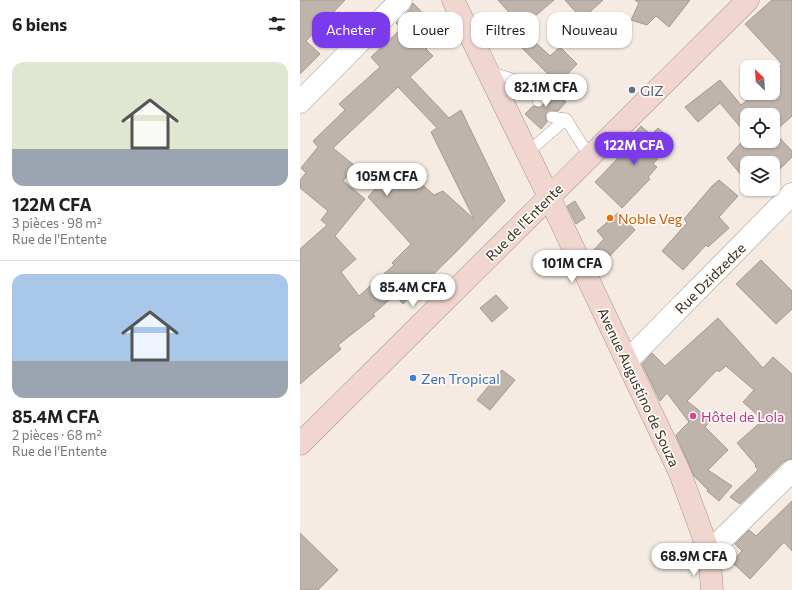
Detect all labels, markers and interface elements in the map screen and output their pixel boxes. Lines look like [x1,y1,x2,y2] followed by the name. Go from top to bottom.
[312,12,390,48] chip: Acheter
[398,12,463,48] chip: Louer
[471,12,539,48] chip: Filtres
[547,12,632,48] chip: Nouveau
[266,13,288,35] icon: filters
[12,14,67,35] text: 6 biens
[740,60,780,100] north arrow
[740,60,780,196] map controls
[500,74,592,108] pin: 82.1M CFA
[514,79,578,95] text: 82.1M CFA
[640,82,664,99] place label: GIZ
[627,85,637,95] marker: GIZ
[114,88,186,160] icon: home
[740,108,780,148] button: locate
[593,132,675,166] pin: 122M CFA
[604,137,664,153] text: 122M CFA
[740,156,780,196] button: layers
[346,163,428,197] pin: 105M CFA
[356,168,418,184] text: 105M CFA
[482,180,566,264] street label: Rue de l'Entente
[12,194,92,215] text: 122M CFA
[618,210,683,227] place label: Noble Veg
[605,213,615,223] marker: Noble Veg
[12,215,102,231] text: 3 pièces · 98 m²
[12,231,107,247] text: Rue de l'Entente
[671,239,749,317] street label: Rue Dzidzedze
[531,250,613,284] pin: 101M CFA
[542,255,602,271] text: 101M CFA
[367,274,459,308] pin: 85.4M CFA
[380,279,446,295] text: 85.4M CFA
[114,300,186,372] icon: home
[595,305,683,469] street label: Avenue Augustino de Souza
[421,370,500,387] place label: Zen Tropical
[408,373,418,383] marker: Zen Tropical
[12,406,100,427] text: 85.4M CFA
[701,408,784,425] place label: Hôtel de Lola
[688,411,698,421] marker: Hôtel de Lola
[12,427,102,443] text: 2 pièces · 68 m²
[12,443,107,459] text: Rue de l'Entente
[648,543,740,577] pin: 68.9M CFA
[660,548,728,564] text: 68.9M CFA

